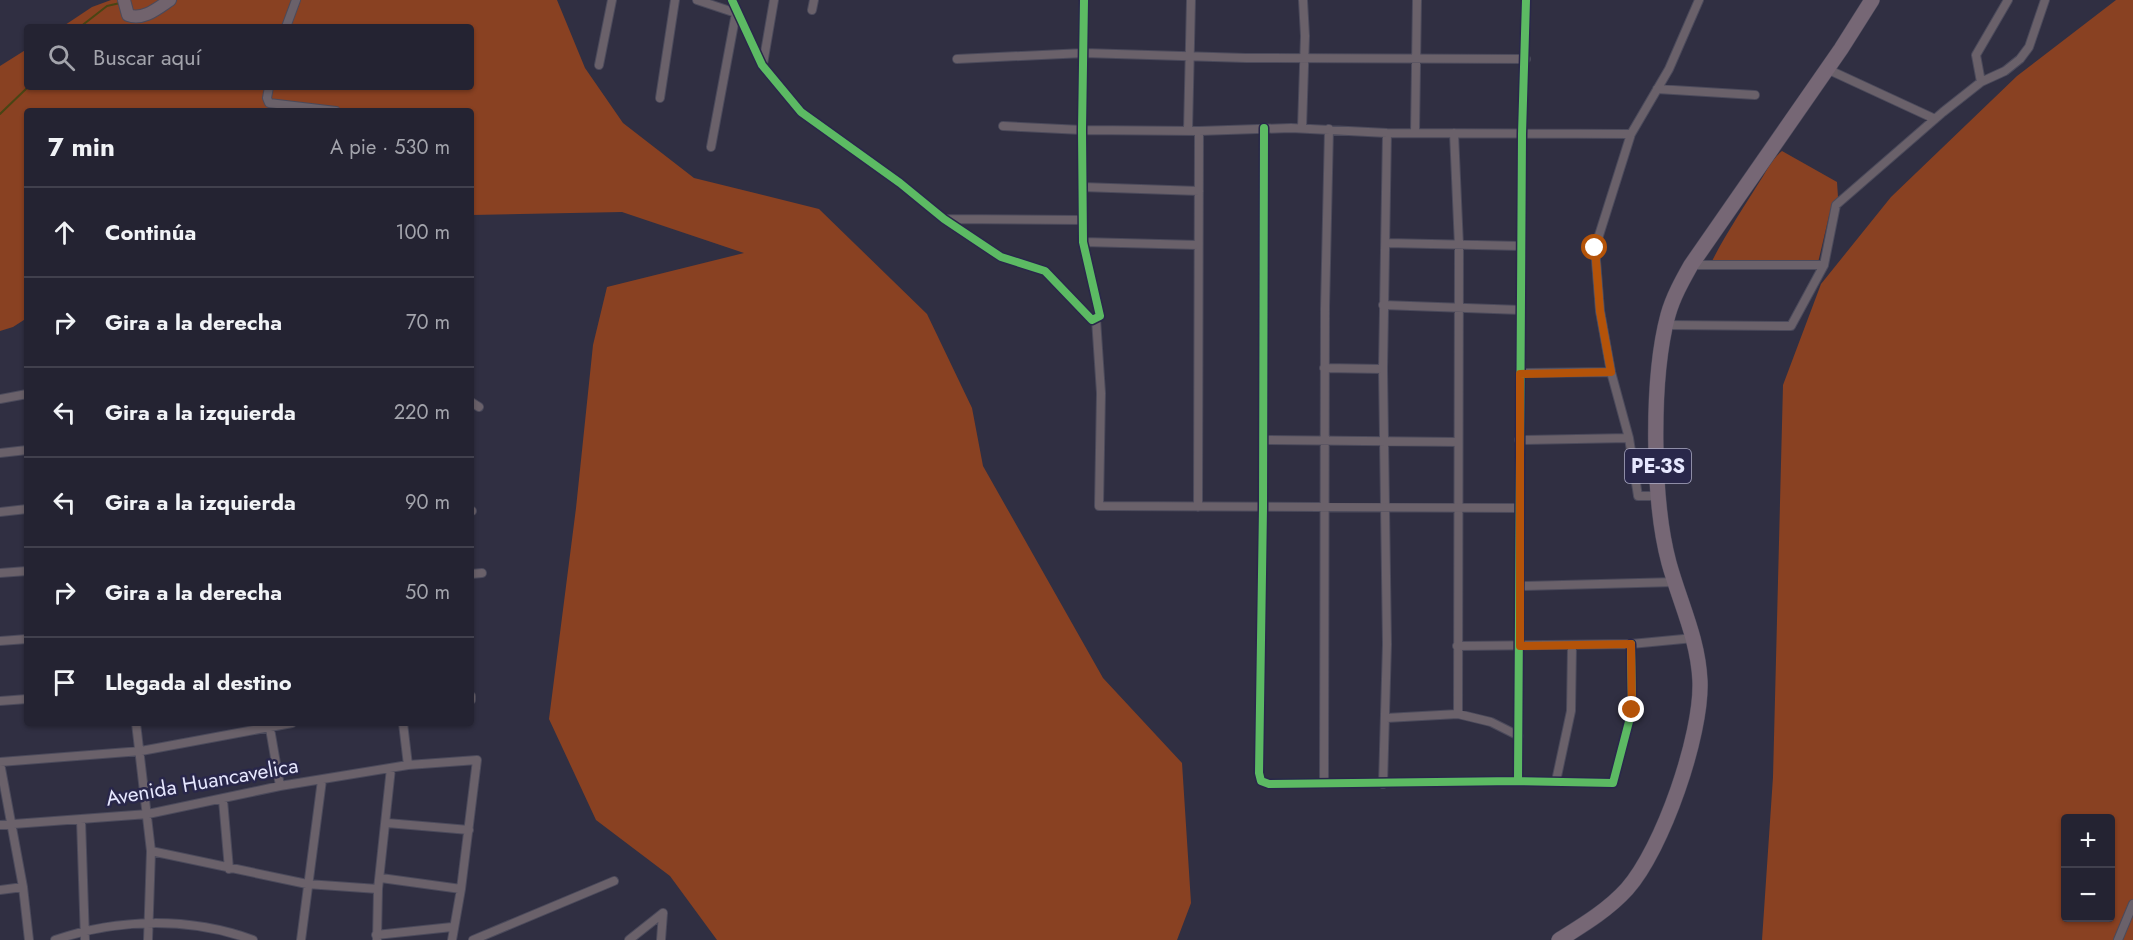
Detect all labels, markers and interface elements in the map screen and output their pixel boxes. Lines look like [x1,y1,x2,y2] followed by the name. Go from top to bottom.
[24,24,474,90] search box
[45,41,78,74] icon: search
[93,41,201,73] text: Buscar aquí
[48,128,115,166] text: 7 min
[330,133,450,162] text: A pie · 530 m
[48,216,81,249] icon: ahead
[105,216,196,248] text: Continúa
[395,218,450,247] text: 100 m
[1581,234,1607,260] route start
[48,306,81,339] icon: right
[105,306,282,338] text: Gira a la derecha
[406,308,450,337] text: 70 m
[48,396,81,429] icon: left
[105,396,296,428] text: Gira a la izquierda
[394,398,450,427] text: 220 m
[1625,449,1691,483] road number: PE-3S
[48,486,81,519] icon: left
[105,486,296,518] text: Gira a la izquierda
[405,488,450,517] text: 90 m
[48,576,81,609] icon: right
[105,576,282,608] text: Gira a la derecha
[405,578,450,607] text: 50 m
[48,666,81,699] icon: arrive
[105,666,292,698] text: Llegada al destino
[1618,696,1644,722] route end
[103,750,301,814] street label: Avenida Huancavelica
[2061,814,2115,922] map controls
[2061,814,2115,868] button: +
[2061,868,2115,922] button: −

